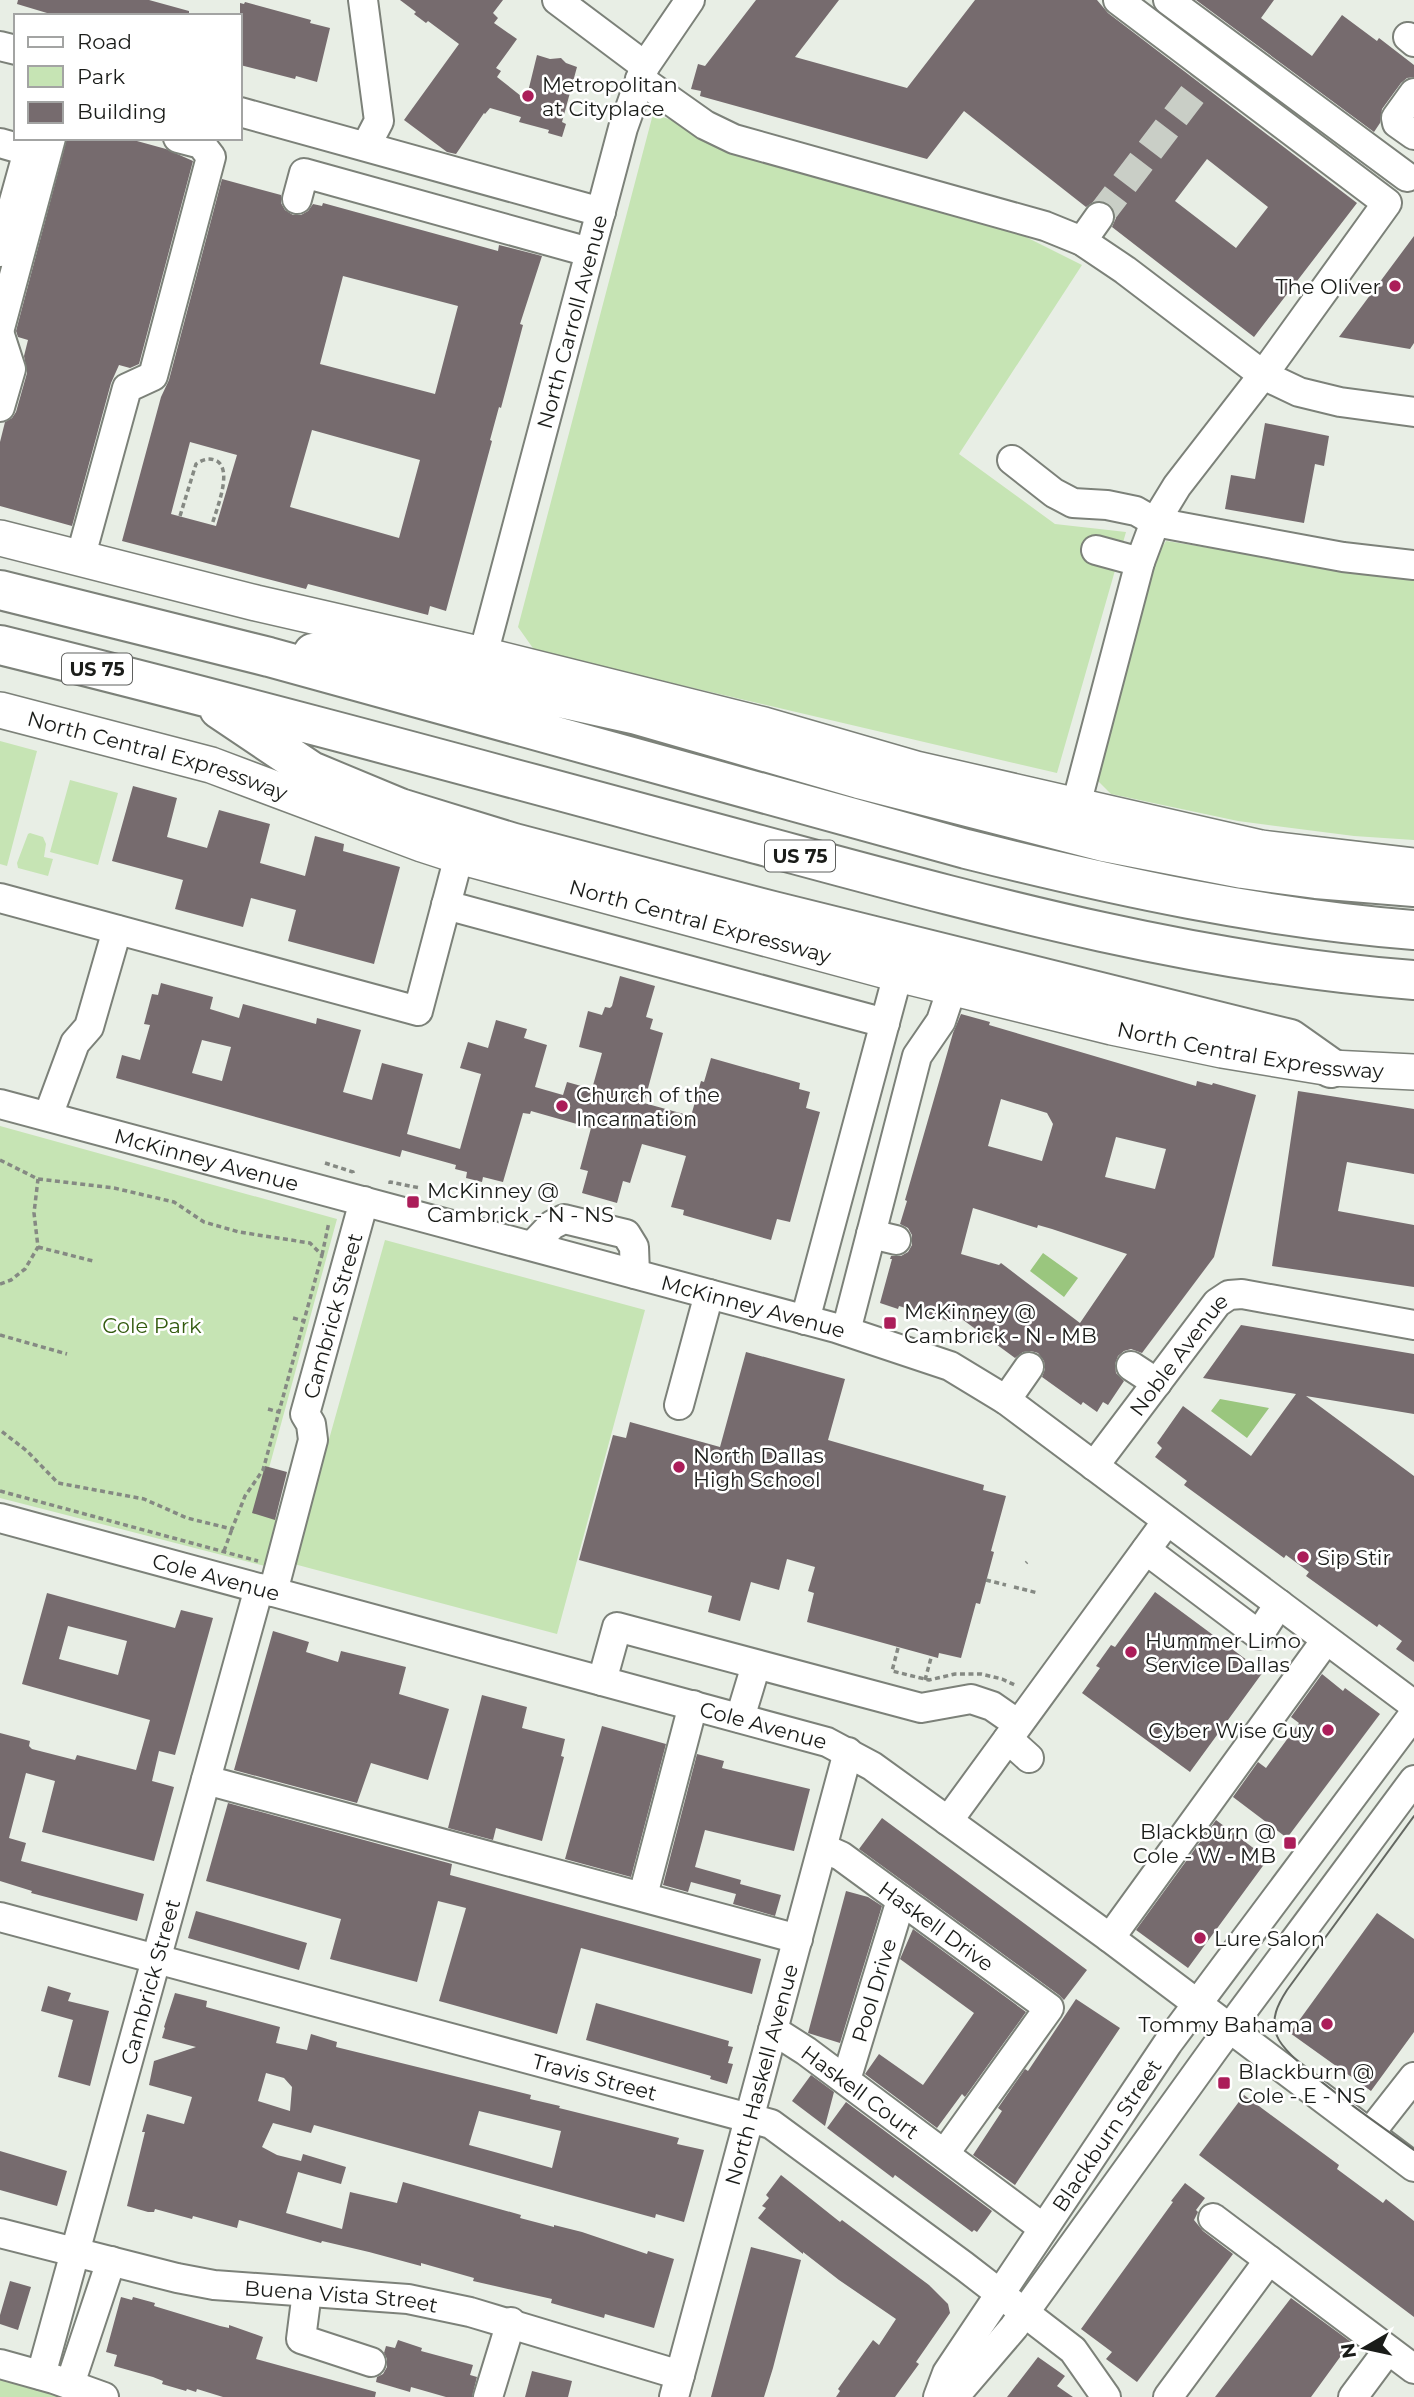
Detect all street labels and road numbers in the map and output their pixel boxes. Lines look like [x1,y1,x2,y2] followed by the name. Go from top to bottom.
[531,212,612,431] street label: North Carroll Avenue
[62,654,132,684] road number: US 75
[25,705,292,805] street label: North Central Expressway
[765,841,835,872] road number: US 75
[567,874,834,968] street label: North Central Expressway
[1115,1016,1385,1083] street label: North Central Expressway
[112,1123,302,1196] street label: McKinney Avenue
[297,1230,367,1401] street label: Cambrick Street
[659,1269,849,1343] street label: McKinney Avenue
[1124,1287,1232,1421] street label: Noble Avenue
[150,1547,283,1606] street label: Cole Avenue
[697,1696,830,1754] street label: Cole Avenue
[874,1875,999,1976] street label: Haskell Drive
[115,1896,185,2067] street label: Cambrick Street
[846,1935,901,2045] street label: Pool Drive
[719,1961,803,2188] street label: North Haskell Avenue
[797,2040,924,2144] street label: Haskell Court
[530,2048,660,2105] street label: Travis Street
[1046,2054,1166,2216] street label: Blackburn Street
[243,2275,440,2317] street label: Buena Vista Street

